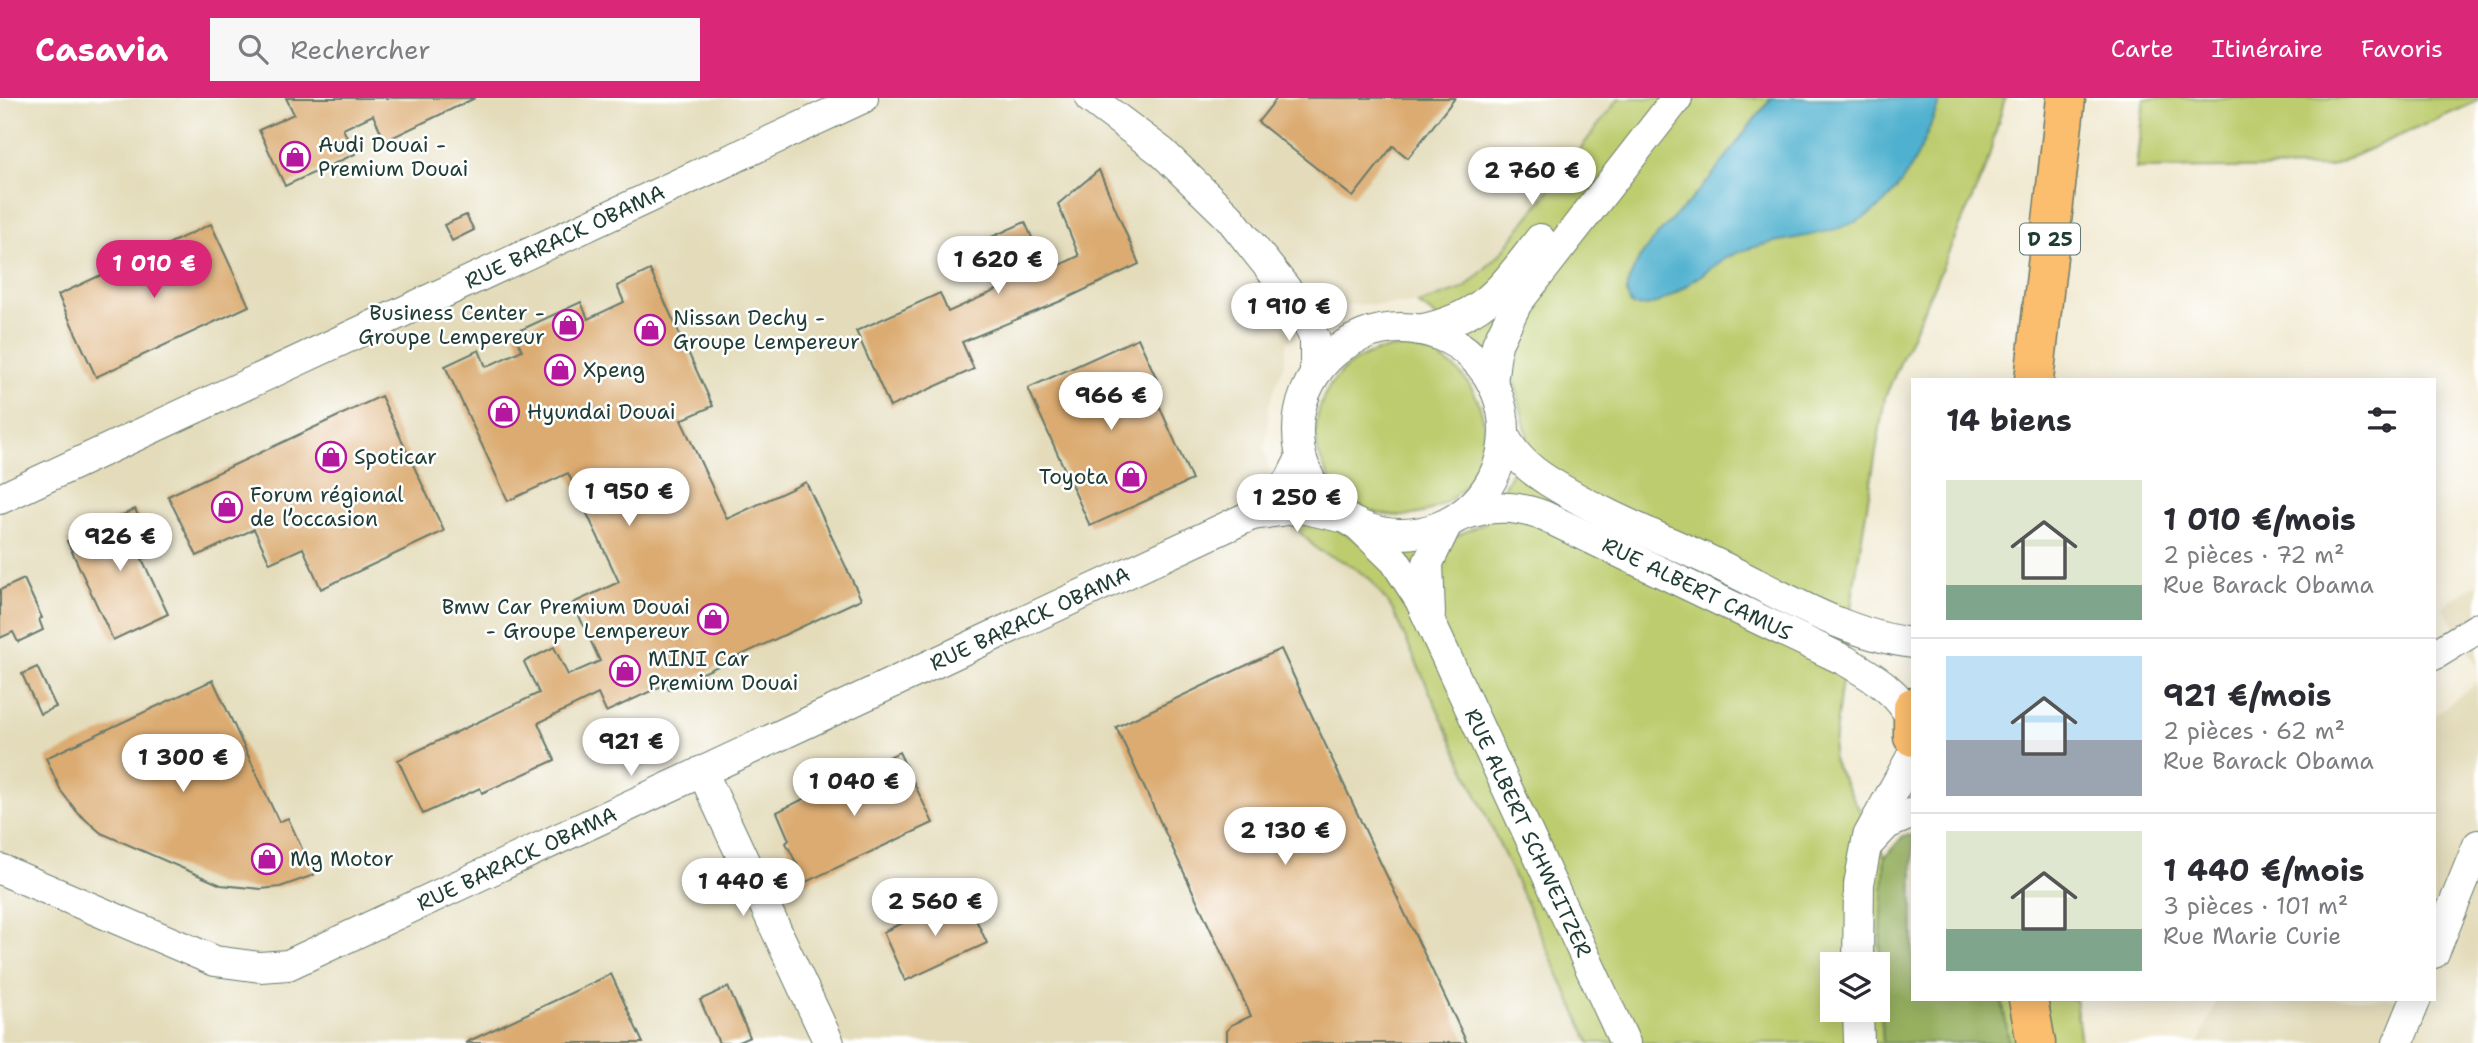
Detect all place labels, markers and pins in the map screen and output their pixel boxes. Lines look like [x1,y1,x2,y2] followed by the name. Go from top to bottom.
[318,131,469,183] place label: Audi Douai - Premium Douai
[278,140,312,174] shop icon: Audi Douai - Premium Douai
[1467,148,1597,207] pin: 2 760 €
[933,236,1063,296] pin: 1 620 €
[89,240,219,300] pin: 1 010 €
[1224,284,1354,343] pin: 1 910 €
[358,299,545,351] place label: Business Center - Groupe Lempereur
[673,304,860,356] place label: Nissan Dechy - Groupe Lempereur
[551,308,585,342] shop icon: Business Center - Groupe Lempereur
[633,313,667,347] shop icon: Nissan Dechy - Groupe Lempereur
[543,353,577,387] shop icon: Xpeng
[583,356,645,384] place label: Xpeng
[1062,372,1160,432] pin: 966 €
[487,395,521,429] shop icon: Hyundai Douai
[527,398,676,426] place label: Hyundai Douai
[314,440,348,474] shop icon: Spoticar
[354,443,437,471] place label: Spoticar
[1114,460,1148,494] shop icon: Toyota
[1039,463,1108,491] place label: Toyota
[564,468,694,528] pin: 1 950 €
[1232,474,1362,534] pin: 1 250 €
[250,481,404,533] place label: Forum régional de l’occasion
[210,490,244,524] shop icon: Forum régional de l’occasion
[71,514,169,573] pin: 926 €
[442,593,690,645] place label: Bmw Car Premium Douai - Groupe Lempereur
[696,602,730,636] shop icon: Bmw Car Premium Douai - Groupe Lempereur
[648,645,799,697] place label: MINI Car Premium Douai
[608,654,642,688] shop icon: MINI Car Premium Douai
[582,718,680,778] pin: 921 €
[118,734,248,794] pin: 1 300 €
[789,758,919,818] pin: 1 040 €
[1220,808,1350,867] pin: 2 130 €
[250,842,284,876] shop icon: Mg Motor
[290,845,394,873] place label: Mg Motor
[678,858,808,918] pin: 1 440 €
[870,878,1000,938] pin: 2 560 €

